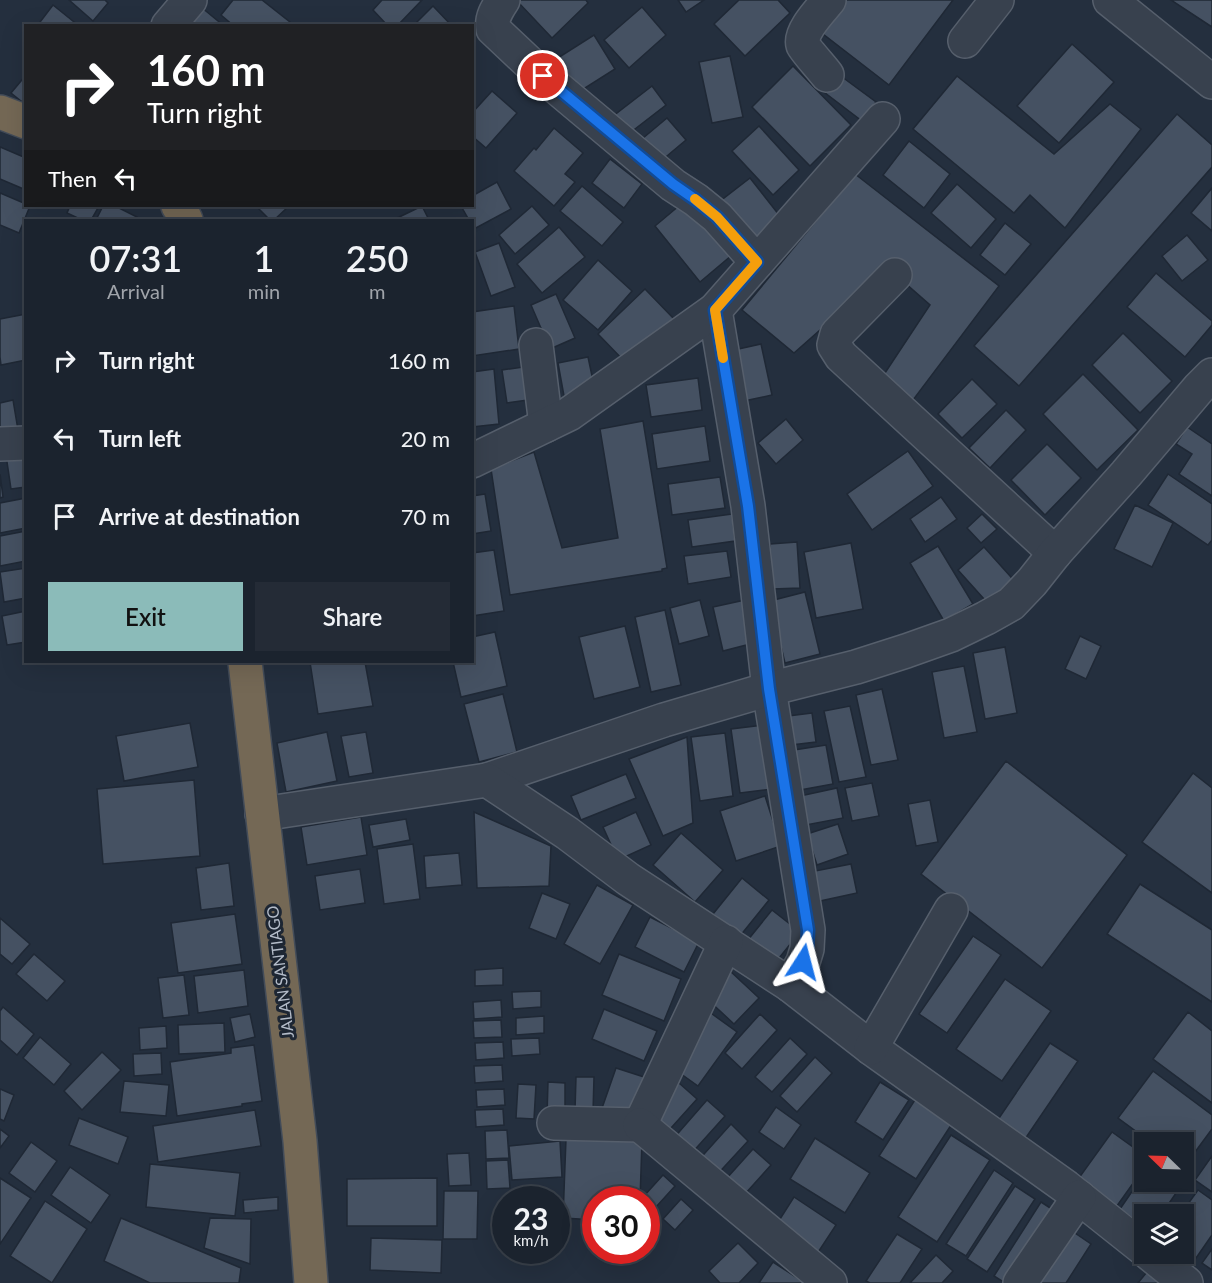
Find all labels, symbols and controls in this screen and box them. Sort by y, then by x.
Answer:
text: 160 m [147,45,265,95]
icon: right [48,48,126,126]
pin [517,50,568,101]
icon: arrive [526,59,559,92]
text: Turn right [147,96,262,129]
icon: left [109,162,142,195]
text: Then [48,165,97,192]
text: 07:31 [90,236,182,280]
text: 1 [254,236,274,280]
text: 250 [346,236,408,280]
text: Arrival [107,279,165,303]
text: min [248,279,280,303]
text: m [369,279,385,303]
icon: right [48,344,81,377]
text: Turn right [99,347,194,374]
text: 160 m [388,347,450,374]
icon: left [48,422,81,455]
text: Turn left [99,425,181,452]
text: 20 m [401,425,450,452]
icon: arrive [48,500,81,533]
text: Arrive at destination [99,503,300,530]
text: 70 m [401,503,450,530]
button: Exit [48,582,243,651]
button: Share [255,582,450,651]
street label: JALAN SANTIAGO [262,905,297,1039]
position arrow [771,930,835,994]
north arrow [1134,1132,1194,1192]
map controls [1134,1132,1194,1264]
speed limit sign: 30 [582,1186,660,1264]
text: 23 [514,1200,548,1236]
button: layers [1134,1204,1194,1264]
text: km/h [513,1231,549,1249]

